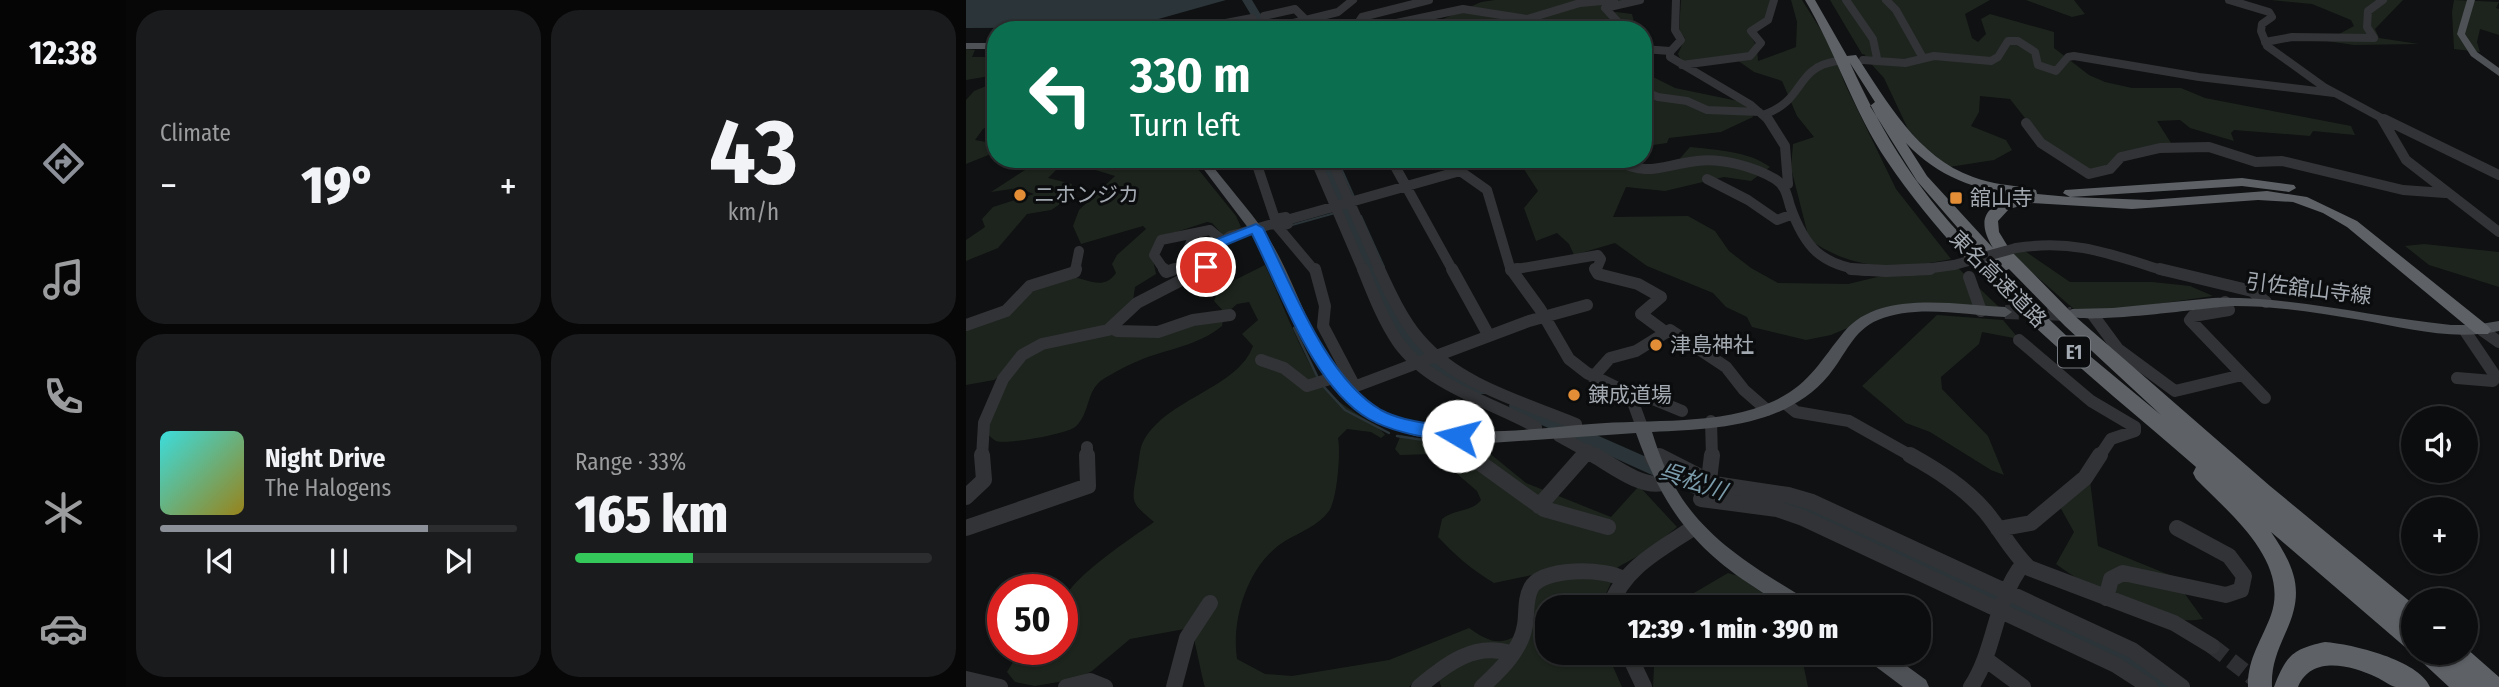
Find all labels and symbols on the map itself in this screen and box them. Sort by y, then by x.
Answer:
place label: ニホンジカ [1034,182,1139,208]
place label: 舘山寺 [1970,185,2033,211]
marker: ニホンジカ [1012,187,1028,203]
marker: 舘山寺 [1948,190,1964,206]
street label: 東名高速道路 [1944,225,2052,333]
pin [1176,237,1236,297]
street label: 引佐舘山寺線 [2245,268,2373,310]
place label: 津島神社 [1670,332,1754,358]
road number: E1 [2058,336,2090,368]
marker: 津島神社 [1648,337,1664,353]
place label: 錬成道場 [1588,382,1672,408]
marker: 錬成道場 [1566,387,1582,403]
position arrow [1421,399,1495,473]
water label: 呉松川 [1656,457,1733,506]
speed limit sign: 50 [987,574,1078,665]

